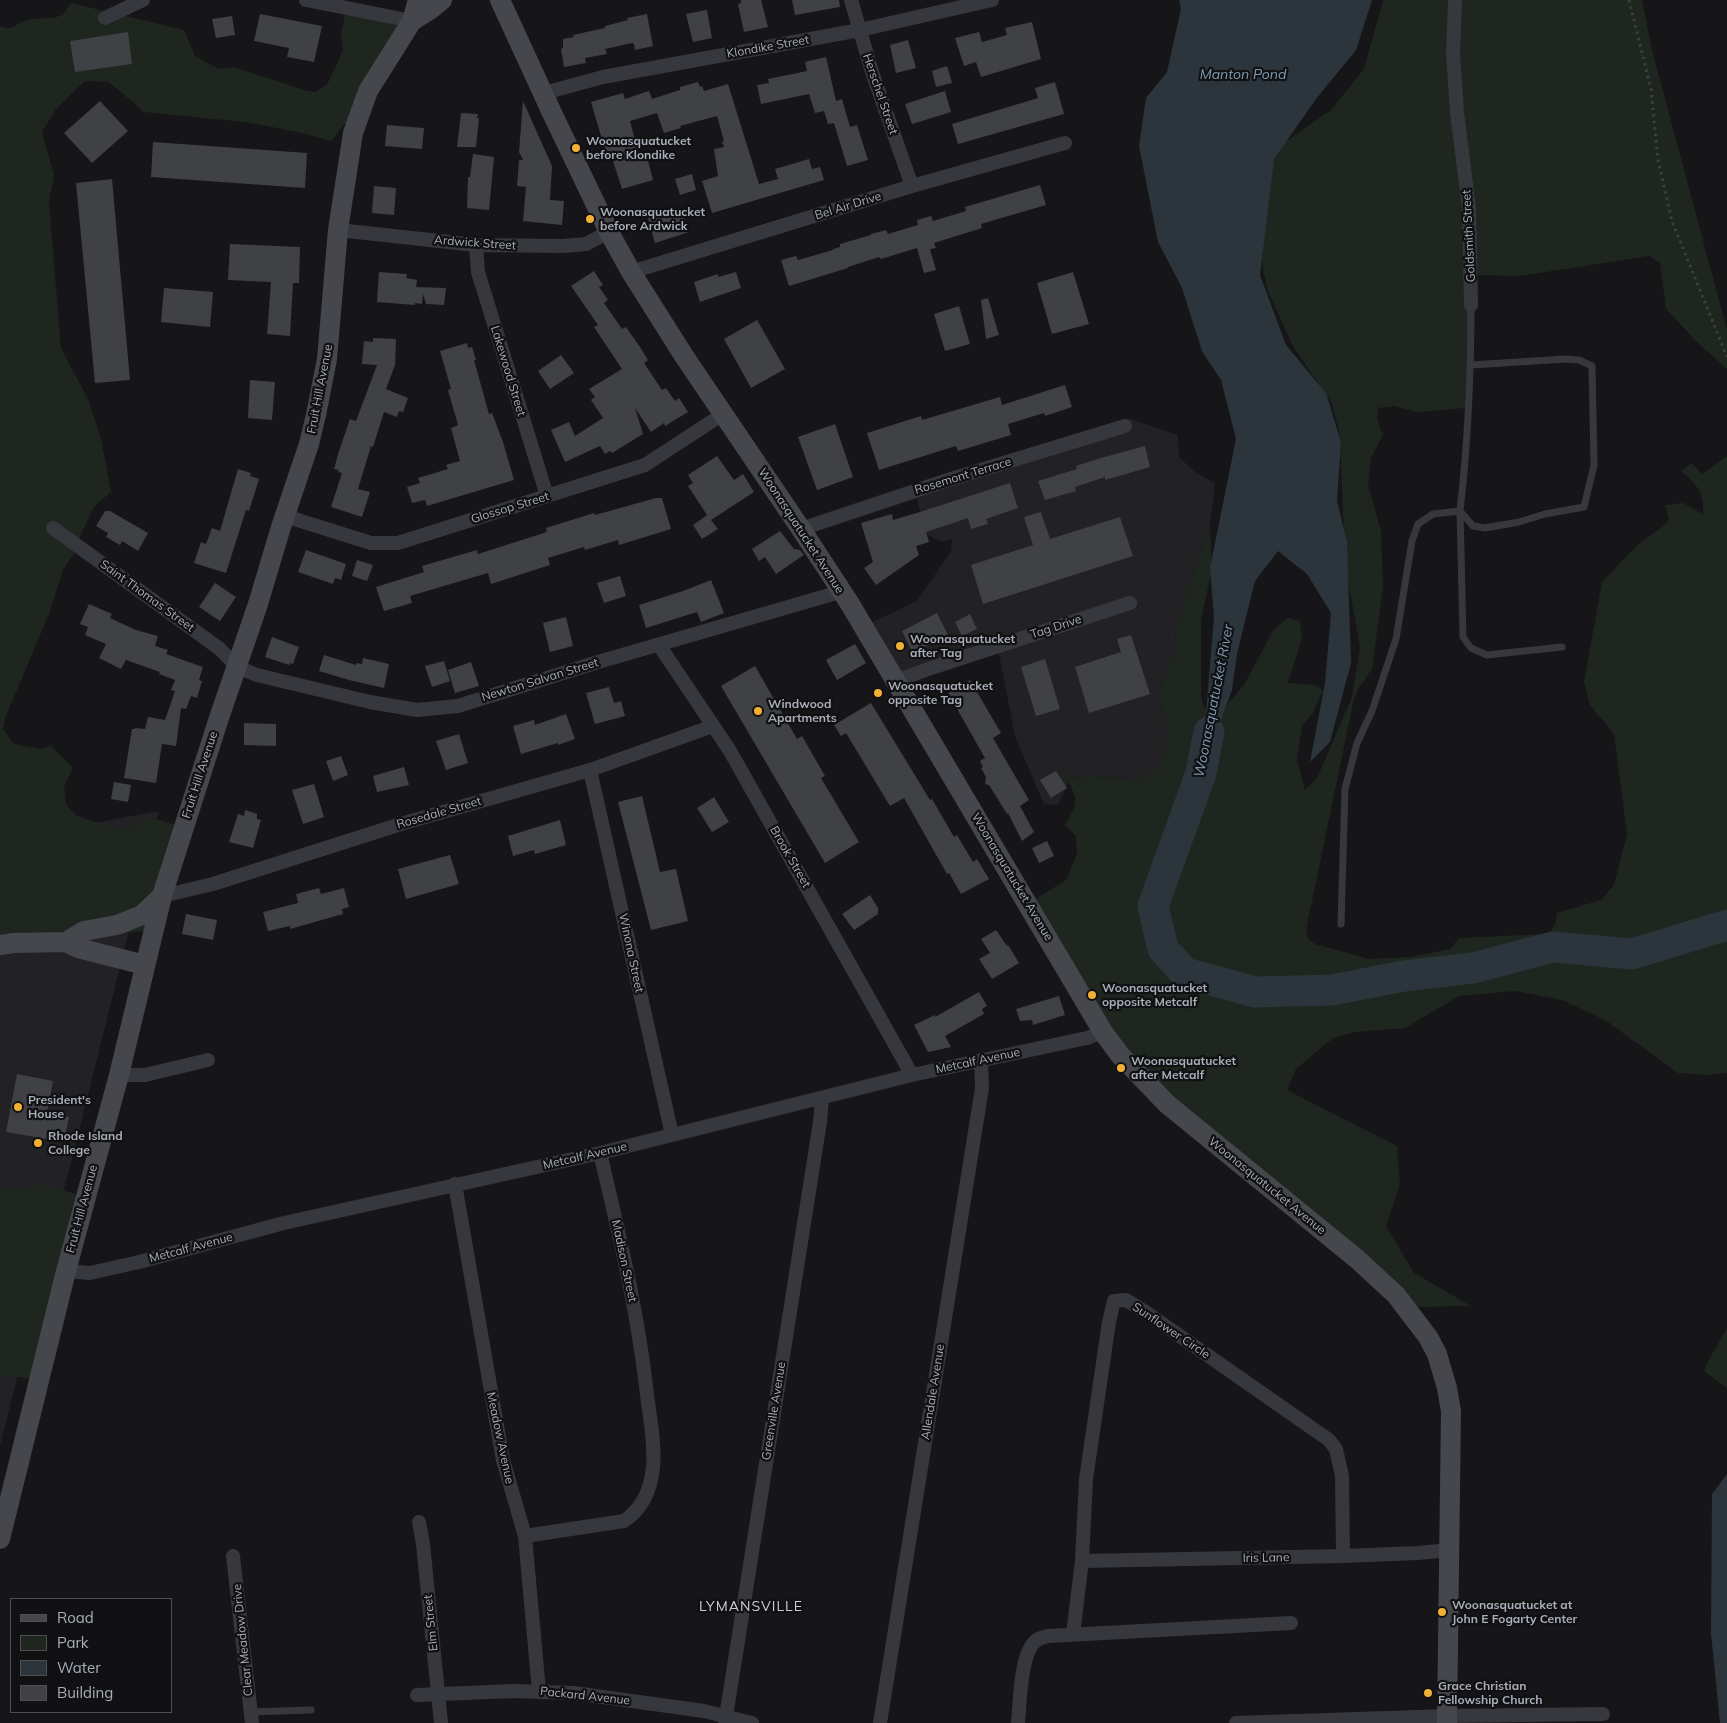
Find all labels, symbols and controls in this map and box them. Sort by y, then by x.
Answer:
street label: Klondike Street [726,33,810,61]
street label: Herschel Street [859,52,901,136]
water label: Manton Pond [1200,67,1286,83]
place label: Woonasquatucket before Klondike [586,134,691,162]
marker: Woonasquatucket before Klondike [570,142,582,154]
street label: Bel Air Drive [813,189,883,223]
street label: Goldsmith Street [1459,189,1479,283]
place label: Woonasquatucket before Ardwick [600,205,705,233]
marker: Woonasquatucket before Ardwick [584,213,596,225]
street label: Ardwick Street [434,233,516,253]
street label: Lakewood Street [487,324,529,418]
street label: Fruit Hill Avenue [304,343,336,435]
street label: Rosemont Terrace [913,454,1013,498]
street label: Woonasquatucket Avenue [755,466,847,596]
street label: Glossop Street [469,489,551,527]
street label: Saint Thomas Street [97,557,197,635]
street label: Tag Drive [1029,612,1083,642]
water label: Woonasquatucket River [1191,623,1237,779]
place label: Woonasquatucket after Tag [910,632,1015,660]
marker: Woonasquatucket after Tag [894,640,906,652]
street label: Newton Salvan Street [480,655,600,705]
place label: Woonasquatucket opposite Tag [888,679,993,707]
marker: Woonasquatucket opposite Tag [872,687,884,699]
place label: Windwood Apartments [768,697,837,725]
marker: Windwood Apartments [752,705,764,717]
street label: Fruit Hill Avenue [179,730,221,820]
street label: Rosedale Street [395,794,483,832]
street label: Woonasquatucket Avenue [968,810,1056,944]
street label: Brook Street [767,824,813,890]
street label: Winona Street [616,912,646,994]
place label: Woonasquatucket opposite Metcalf [1102,981,1207,1009]
marker: Woonasquatucket opposite Metcalf [1086,989,1098,1001]
street label: Metcalf Avenue [934,1045,1022,1077]
place label: Woonasquatucket after Metcalf [1131,1054,1236,1082]
marker: Woonasquatucket after Metcalf [1115,1062,1127,1074]
place label: President's House [28,1093,91,1121]
marker: President's House [12,1101,24,1113]
place label: Rhode Island College [48,1129,123,1157]
street label: Woonasquatucket Avenue [1206,1134,1328,1238]
marker: Rhode Island College [32,1137,44,1149]
street label: Metcalf Avenue [542,1139,628,1173]
street label: Fruit Hill Avenue [63,1163,101,1255]
street label: Madison Street [608,1219,640,1303]
street label: Metcalf Avenue [148,1230,234,1266]
street label: Sunflower Circle [1130,1300,1212,1362]
street label: Allendale Avenue [918,1343,948,1441]
street label: Greenville Avenue [759,1361,789,1461]
street label: Meadow Avenue [483,1391,517,1485]
street label: Iris Lane [1243,1550,1289,1566]
street label: Clear Meadow Drive [230,1583,256,1697]
street label: Elm Street [421,1594,441,1652]
legend [10,1598,172,1713]
place label: Woonasquatucket at John E Fogarty Center [1452,1598,1577,1626]
district label: LYMANSVILLE [698,1599,804,1615]
marker: Woonasquatucket at John E Fogarty Center [1436,1606,1448,1618]
text: Road [57,1608,94,1627]
text: Park [57,1633,89,1652]
text: Water [57,1658,101,1677]
place label: Grace Christian Fellowship Church [1438,1679,1543,1707]
text: Building [57,1683,113,1702]
street label: Packard Avenue [539,1684,631,1708]
marker: Grace Christian Fellowship Church [1422,1687,1434,1699]

